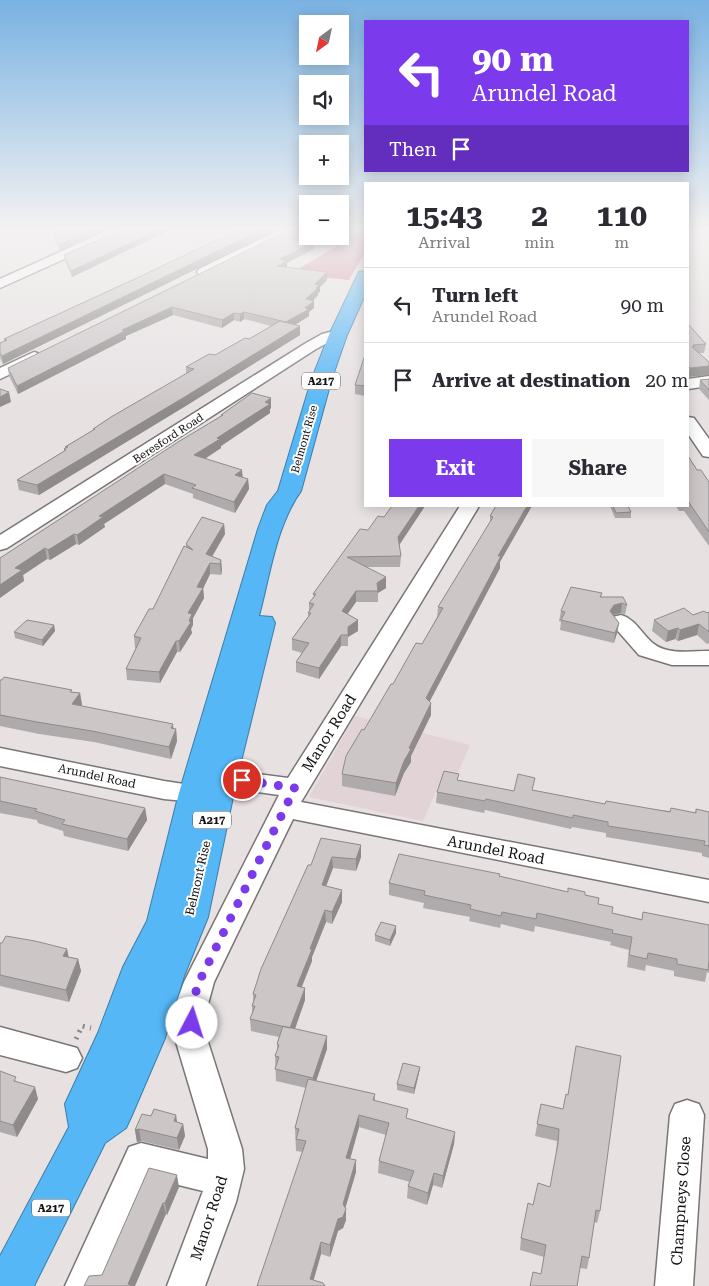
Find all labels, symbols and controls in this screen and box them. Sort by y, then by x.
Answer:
north arrow [299,15,349,65]
map controls [299,15,349,245]
text: 90 m [472,39,554,80]
icon: left [389,40,454,105]
button: sound [299,75,349,125]
text: Arundel Road [472,81,617,106]
button: + [299,135,349,185]
icon: arrive [447,135,475,163]
text: Then [389,138,437,161]
button: − [299,195,349,245]
text: 15:43 [406,198,483,233]
text: 2 [531,198,548,233]
text: 110 [597,198,647,233]
text: Arrival [418,233,470,252]
text: min [525,233,555,252]
text: m [614,233,629,252]
text: Turn left [432,284,518,307]
icon: left [389,291,417,319]
text: 90 m [621,294,664,317]
text: Arundel Road [432,307,537,326]
icon: arrive [389,366,417,394]
text: Arrive at destination [432,369,630,392]
text: 20 m [645,369,689,392]
road number: A217 [302,372,340,390]
street label: Belmont Rise [289,404,320,475]
street label: Beresford Road [131,411,206,466]
button: Exit [389,439,522,497]
button: Share [532,439,664,497]
street label: Manor Road [298,691,360,775]
pin [221,759,263,801]
street label: Arundel Road [57,761,137,791]
icon: arrive [228,766,256,794]
road number: A217 [193,812,231,828]
street label: Arundel Road [446,832,547,868]
street label: Belmont Rise [183,839,213,917]
position arrow [165,996,217,1048]
street label: Champneys Close [668,1136,694,1266]
street label: Manor Road [187,1173,231,1263]
road number: A217 [32,1200,70,1216]

